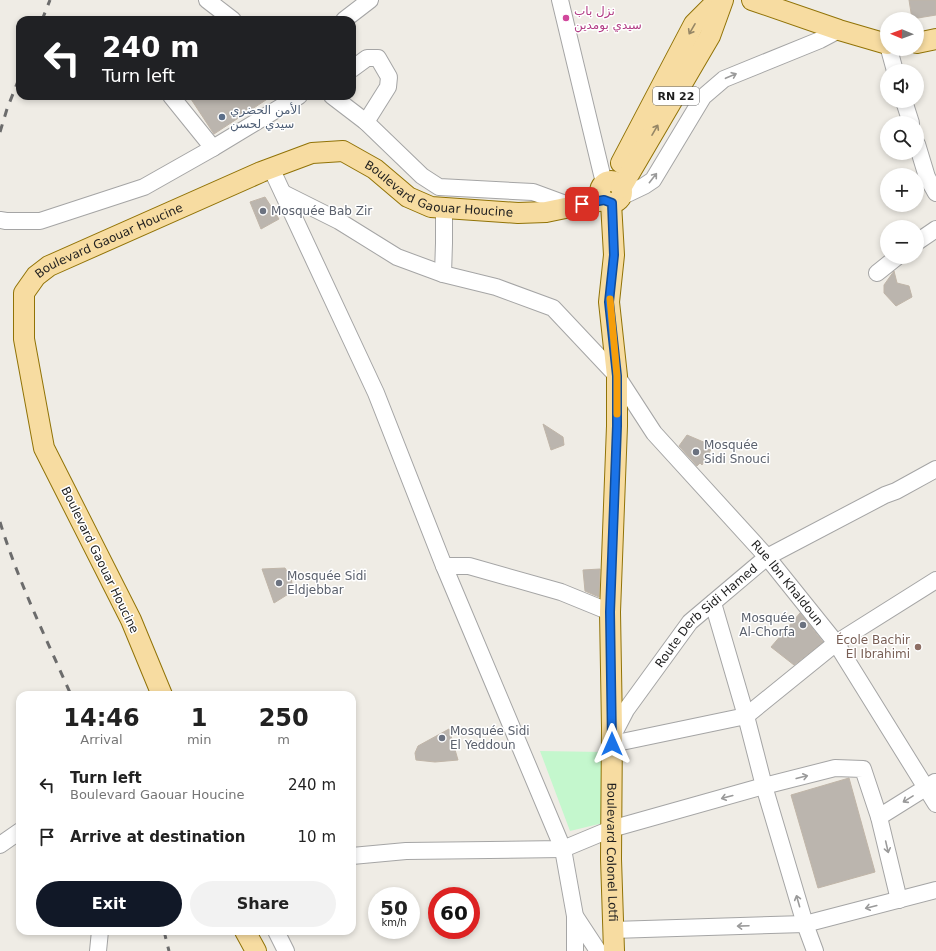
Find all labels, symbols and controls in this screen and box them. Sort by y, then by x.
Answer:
place label: نزل باب سيدي بومدين [574,4,642,33]
north arrow [880,12,924,56]
map controls [880,12,924,264]
marker: نزل باب سيدي بومدين [561,13,571,23]
one-way arrow [687,23,695,35]
text: 240 m [102,31,199,64]
icon: left [36,32,88,84]
button: sound [880,64,924,108]
text: Turn left [102,65,175,86]
one-way arrow [725,72,737,80]
road number: RN 22 [653,87,699,105]
place label: الأمن الحضري سيدي لحسن [230,102,301,132]
marker: الأمن الحضري سيدي لحسن [217,112,227,122]
button: search [880,116,924,160]
one-way arrow [652,124,660,136]
street label: Boulevard Gaouar Houcine [362,158,514,220]
button: + [880,168,924,212]
one-way arrow [649,172,658,183]
pin [565,187,599,221]
icon: arrive [571,193,593,215]
street label: Boulevard Gaouar Houcine [32,201,185,281]
place label: Mosquée Bab Zir [271,204,372,218]
marker: Mosquée Bab Zir [258,206,268,216]
button: − [880,220,924,264]
place label: Mosquée Sidi Snouci [704,438,770,466]
marker: Mosquée Sidi Snouci [691,447,701,457]
street label: Boulevard Gaouar Houcine [58,485,142,635]
street label: Rue Ibn Khaldoun [748,537,826,628]
street label: Route Derb Sidi Hamed [652,561,760,670]
place label: Mosquée Sidi Eldjebbar [287,569,367,597]
marker: Mosquée Sidi Eldjebbar [274,578,284,588]
place label: Mosquée Al-Chorfa [739,611,795,639]
marker: Mosquée Al-Chorfa [798,620,808,630]
place label: École Bachir El Ibrahimi [836,632,910,661]
marker: École Bachir El Ibrahimi [913,642,923,652]
text: 14:46 [63,704,140,732]
text: 1 [191,704,207,732]
text: 250 [259,704,309,732]
position arrow [591,723,633,765]
place label: Mosquée Sidi El Yeddoun [450,724,530,752]
text: Arrival [80,732,123,747]
text: min [187,732,211,747]
text: m [277,732,290,747]
marker: Mosquée Sidi El Yeddoun [437,733,447,743]
text: Turn left [70,769,142,787]
one-way arrow [795,773,808,780]
icon: left [36,774,58,796]
text: 240 m [288,776,336,794]
street label: Boulevard Colonel Lotfi [604,782,620,922]
text: Boulevard Gaouar Houcine [70,787,245,802]
one-way arrow [720,794,733,801]
one-way arrow [903,795,914,803]
icon: arrive [36,826,58,848]
text: Arrive at destination [70,828,245,846]
text: 10 m [298,828,336,846]
one-way arrow [883,840,891,853]
button: Exit [36,881,182,927]
button: Share [190,881,336,927]
speed limit sign: 60 [428,887,480,939]
one-way arrow [794,895,801,908]
text: 50 [380,896,408,920]
one-way arrow [865,904,878,911]
text: km/h [381,917,407,928]
one-way arrow [737,922,750,930]

